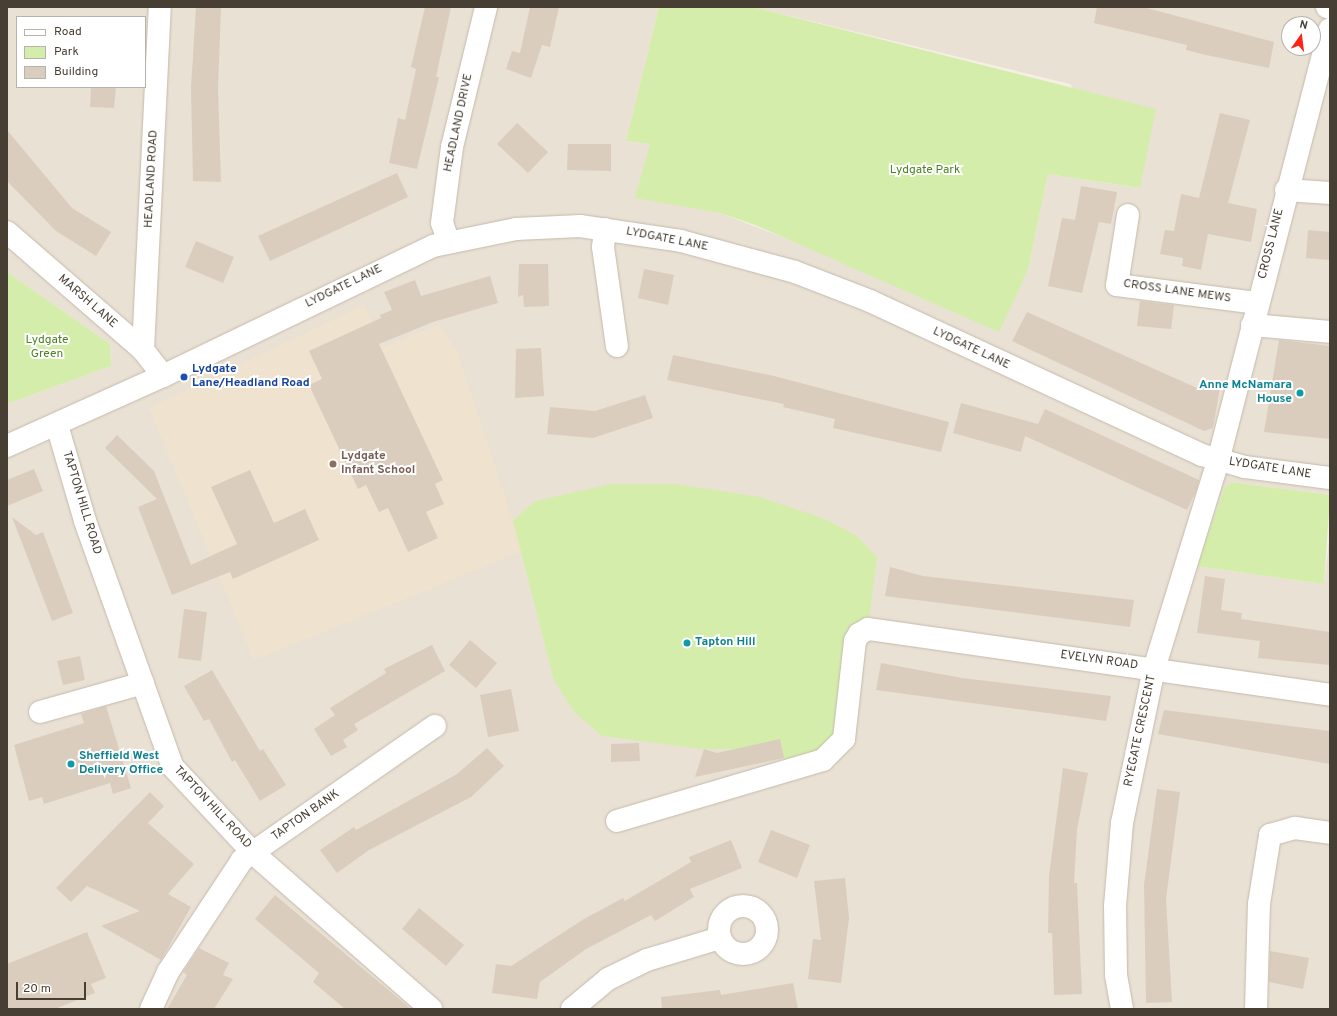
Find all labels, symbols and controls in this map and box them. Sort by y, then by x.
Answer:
legend [16,16,146,88]
north arrow [1281,16,1321,56]
text: N [1298,18,1309,33]
text: Road [54,24,82,40]
text: Park [54,44,79,60]
text: Building [54,64,98,80]
street label: HEADLAND DRIVE [442,73,476,173]
street label: HEADLAND ROAD [142,130,162,228]
park label: Lydgate Park [890,164,960,178]
street label: CROSS LANE [1256,207,1288,281]
street label: LYDGATE LANE [625,225,709,255]
street label: LYDGATE LANE [303,262,385,312]
street label: MARSH LANE [54,272,120,332]
street label: CROSS LANE MEWS [1122,277,1232,307]
street label: LYDGATE LANE [930,325,1012,373]
park label: Lydgate Green [25,334,69,362]
place label: Lydgate Lane/Headland Road [192,363,310,391]
marker: Lydgate Lane/Headland Road [179,372,189,382]
place label: Anne McNamara House [1199,379,1292,407]
marker: Anne McNamara House [1295,388,1305,398]
street label: TAPTON HILL ROAD [58,449,104,557]
place label: Lydgate Infant School [341,450,415,478]
street label: LYDGATE LANE [1228,455,1312,483]
marker: Lydgate Infant School [328,459,338,469]
place label: Tapton Hill [695,636,755,650]
marker: Tapton Hill [682,638,692,648]
street label: EVELYN ROAD [1059,648,1139,674]
street label: RYEGATE CRESCENT [1122,674,1160,788]
place label: Sheffield West Delivery Office [79,750,163,778]
marker: Sheffield West Delivery Office [66,759,76,769]
street label: TAPTON HILL ROAD [170,764,254,852]
street label: TAPTON BANK [269,787,343,845]
scale bar [18,974,88,1000]
text: 20 m [23,981,51,997]

